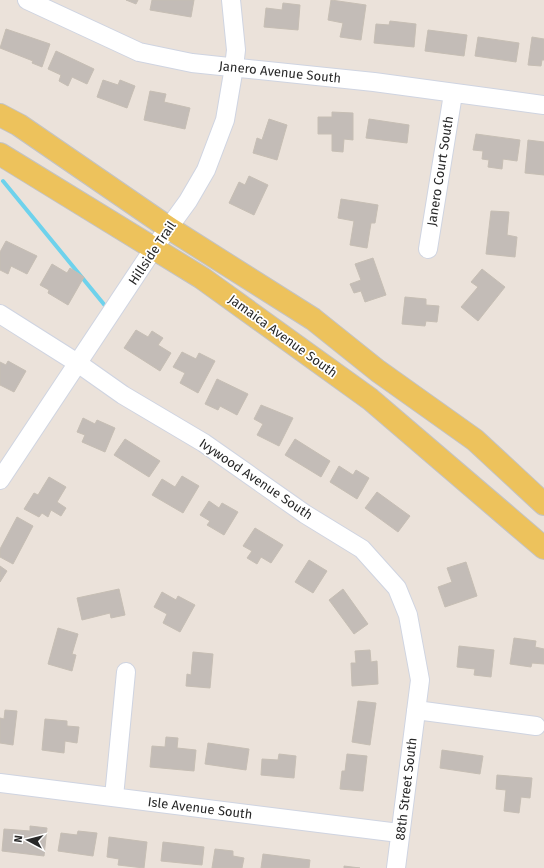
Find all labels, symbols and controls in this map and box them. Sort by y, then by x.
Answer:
street label: Janero Avenue South [218,58,342,86]
street label: Janero Court South [424,115,456,227]
street label: Hillside Trail [125,218,179,288]
street label: Jamaica Avenue South [226,292,340,380]
street label: Ivywood Avenue South [196,435,316,523]
street label: 88th Street South [392,737,420,841]
street label: Isle Avenue South [147,794,253,822]
north arrow [8,820,48,860]
text: N [12,834,25,843]

